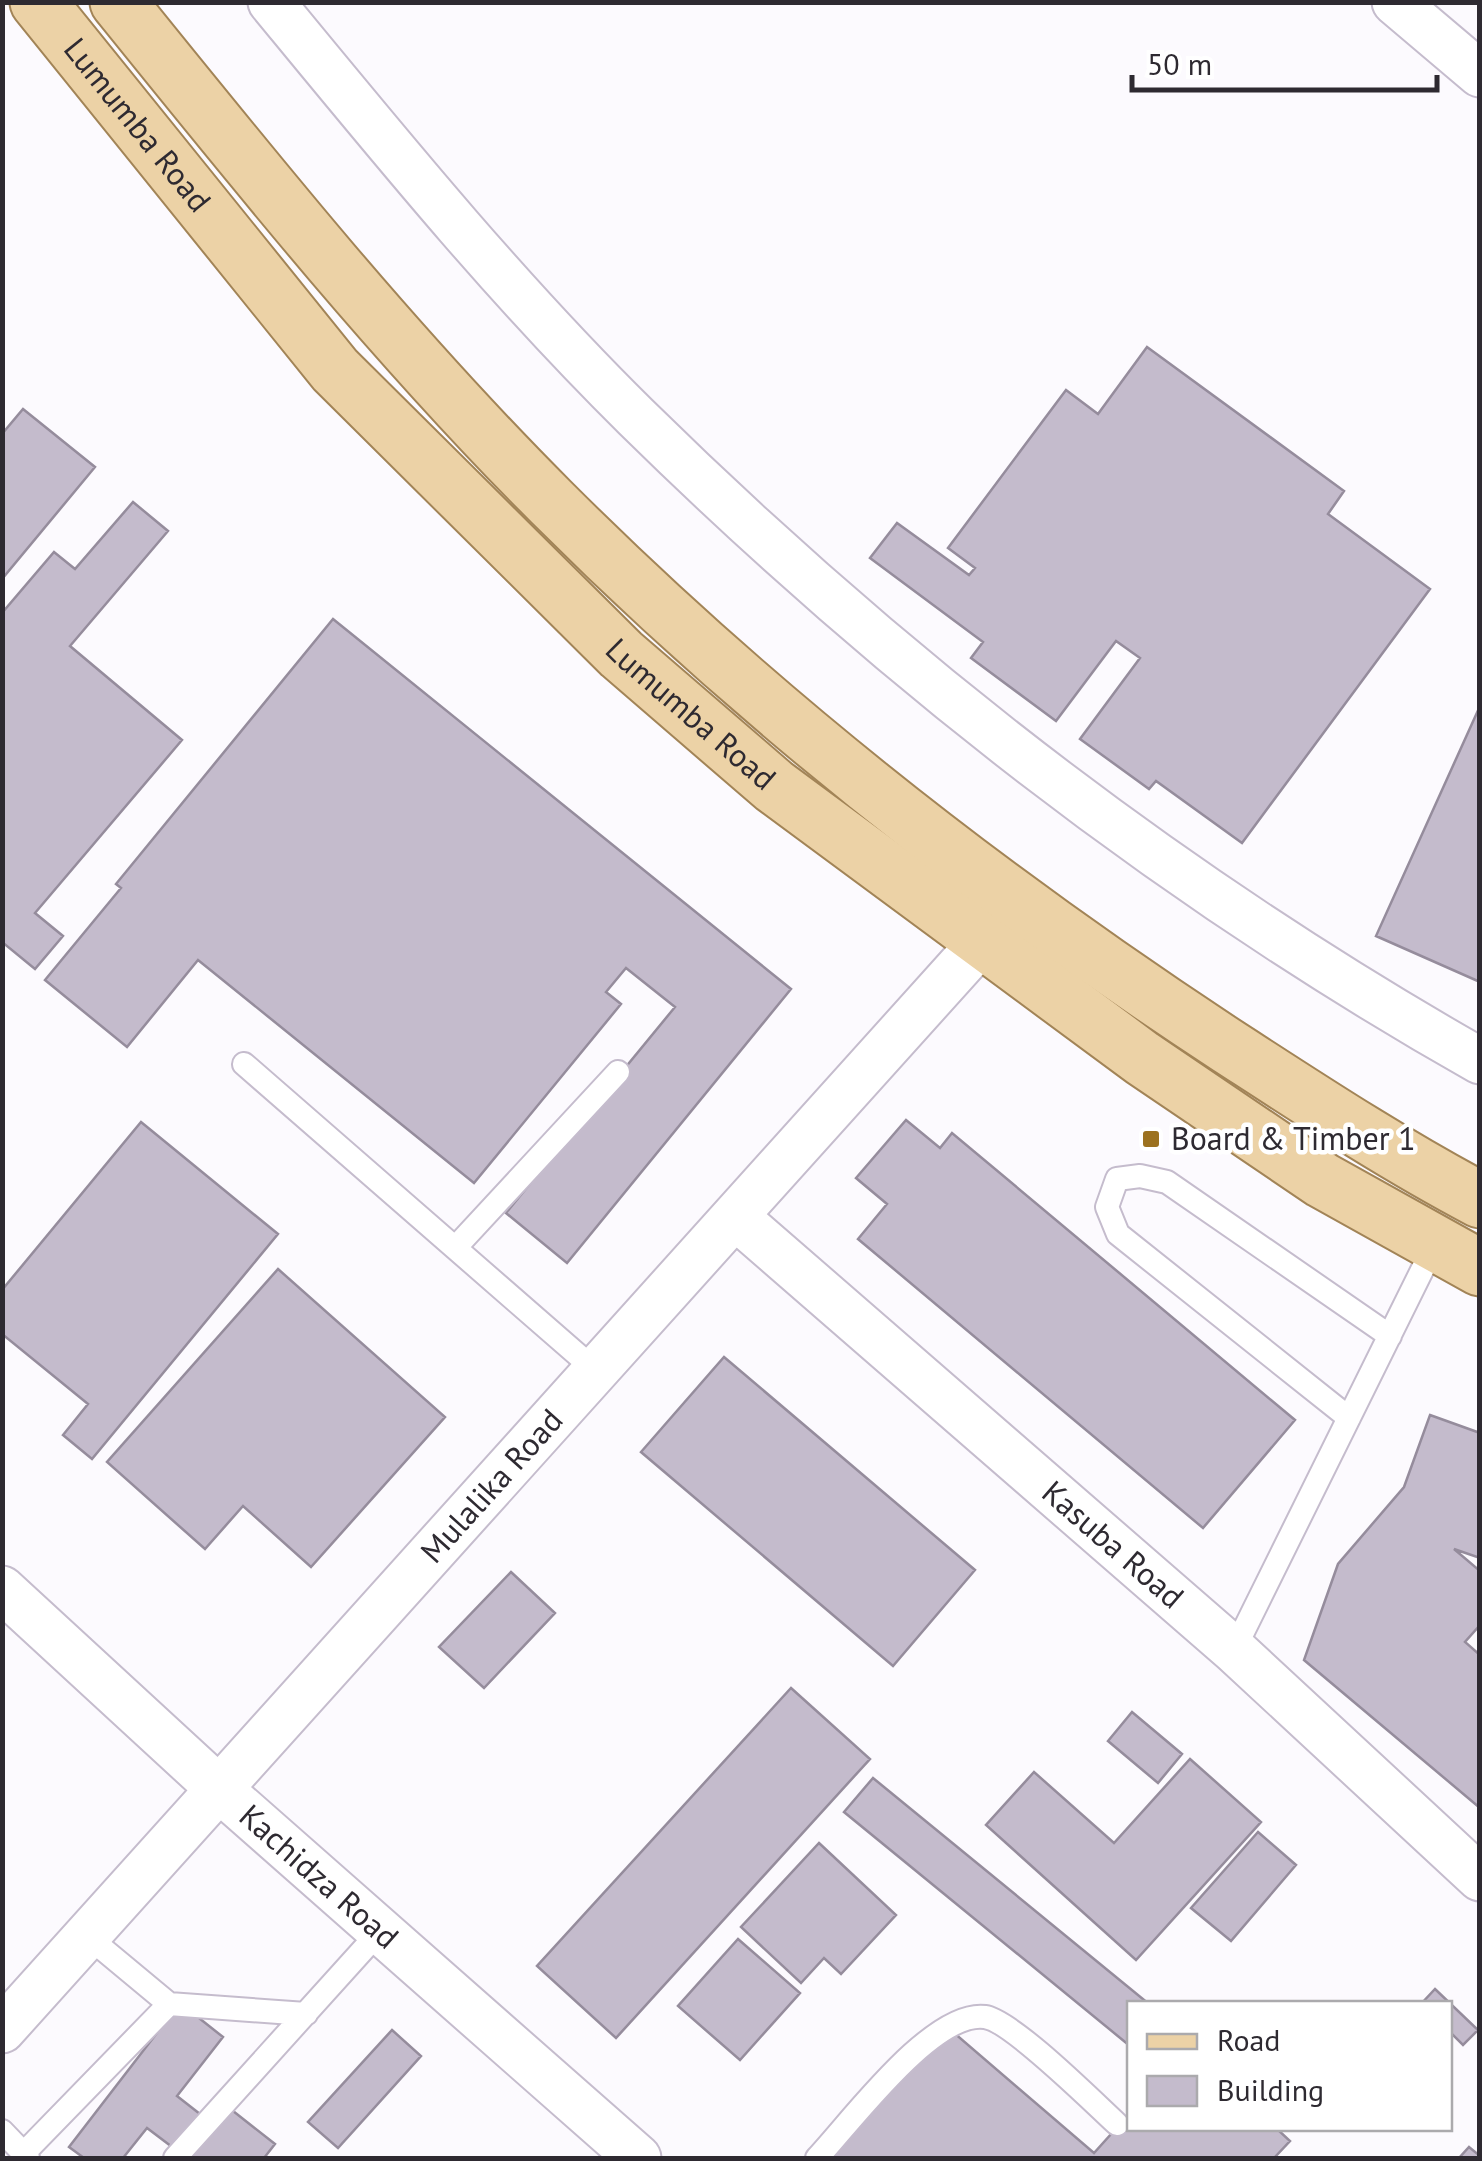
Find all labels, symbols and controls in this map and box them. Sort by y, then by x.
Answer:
street label: Lumumba Road [55,29,221,220]
scale bar [1132,30,1437,92]
text: 50 m [1147,44,1212,83]
street label: Lumumba Road [597,629,785,798]
place label: Board & Timber 1 [1171,1117,1416,1159]
marker: Board & Timber 1 [1140,1128,1162,1150]
street label: Mulalika Road [411,1399,571,1571]
street label: Kasuba Road [1034,1471,1193,1617]
street label: Kachidza Road [231,1795,408,1957]
legend [1127,2001,1452,2131]
text: Road [1217,2020,1281,2059]
text: Building [1217,2070,1324,2109]

